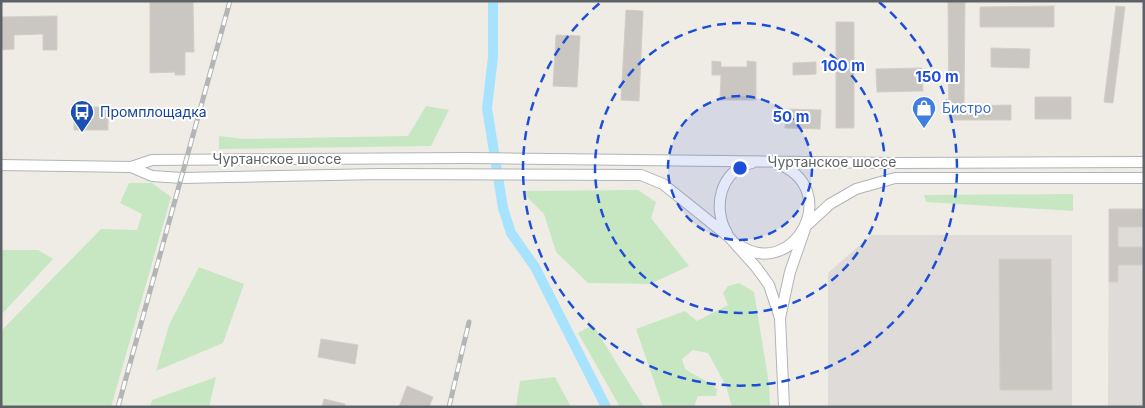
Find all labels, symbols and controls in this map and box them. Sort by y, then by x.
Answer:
text: 100 m [821,56,865,75]
text: 150 m [915,67,959,86]
shop icon: Бистро [911,95,937,129]
bus stop icon: Промплощадка [69,99,95,133]
place label: Бистро [942,99,991,116]
place label: Промплощадка [100,103,207,120]
text: 50 m [773,107,809,126]
street label: Чуртанское шоссе [213,150,341,167]
street label: Чуртанское шоссе [768,153,896,170]
centre of rings [731,159,749,177]

